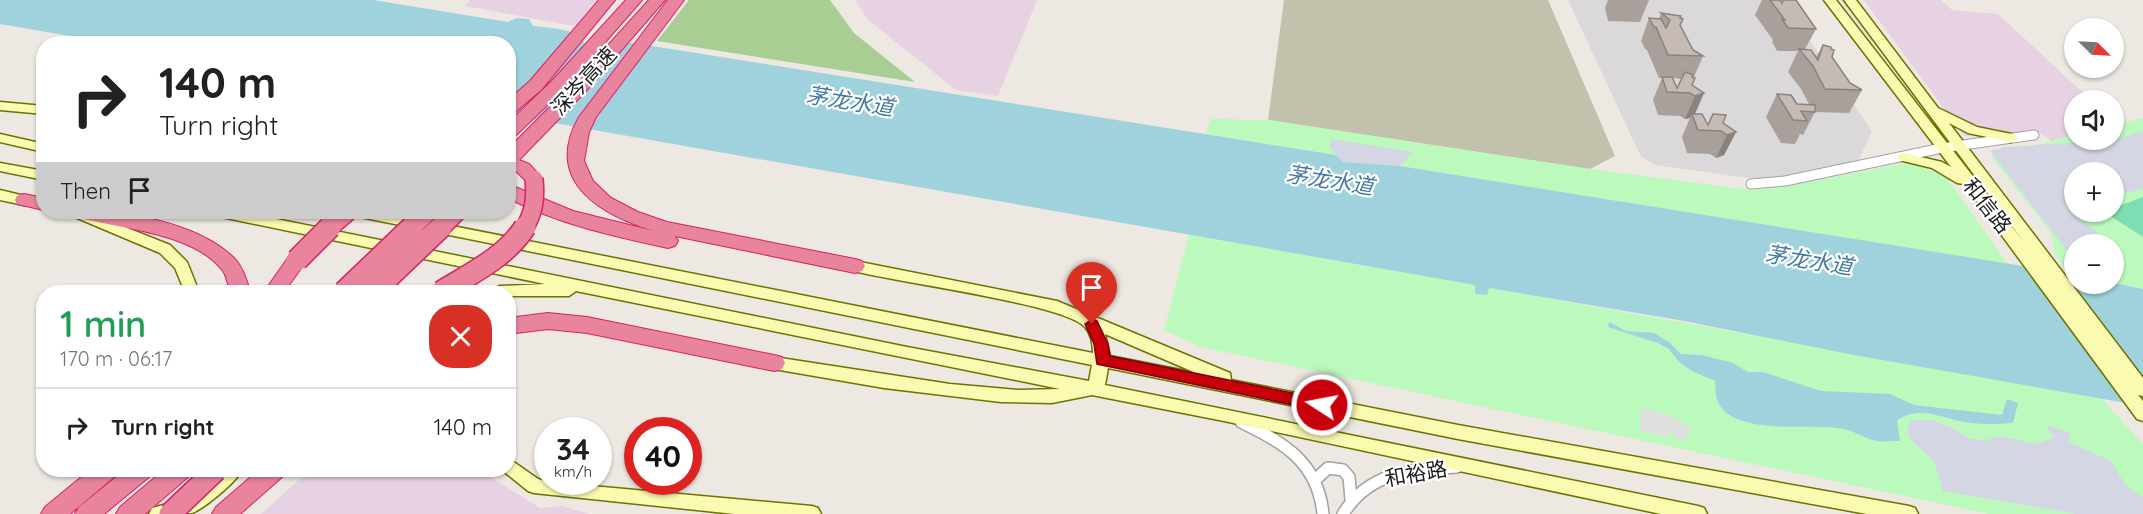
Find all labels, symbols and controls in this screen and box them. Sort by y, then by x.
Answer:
north arrow [2064,18,2124,78]
map controls [2064,18,2124,294]
street label: 深岑高速 [545,41,621,120]
text: 140 m [159,56,276,109]
icon: right [60,60,138,138]
water label: 茅龙水道 [804,80,899,122]
button: sound [2064,90,2124,150]
text: Turn right [159,108,278,142]
water label: 茅龙水道 [1284,159,1379,201]
button: + [2064,162,2124,222]
street label: 和信路 [1958,173,2017,238]
icon: arrive [123,174,156,207]
text: Then [60,177,111,205]
button: − [2064,234,2124,294]
water label: 茅龙水道 [1763,239,1858,281]
pin [1066,262,1117,324]
icon: arrive [1075,271,1108,304]
text: 1 min [60,301,146,346]
button: close [429,305,492,368]
text: 170 m · 06:17 [60,346,172,371]
position arrow [1290,373,1354,437]
icon: right [60,411,93,444]
text: Turn right [111,413,215,441]
text: 140 m [433,413,492,441]
speed limit sign: 40 [624,417,702,495]
text: 34 [556,430,590,468]
street label: 和裕路 [1383,455,1449,491]
text: km/h [554,462,592,481]

